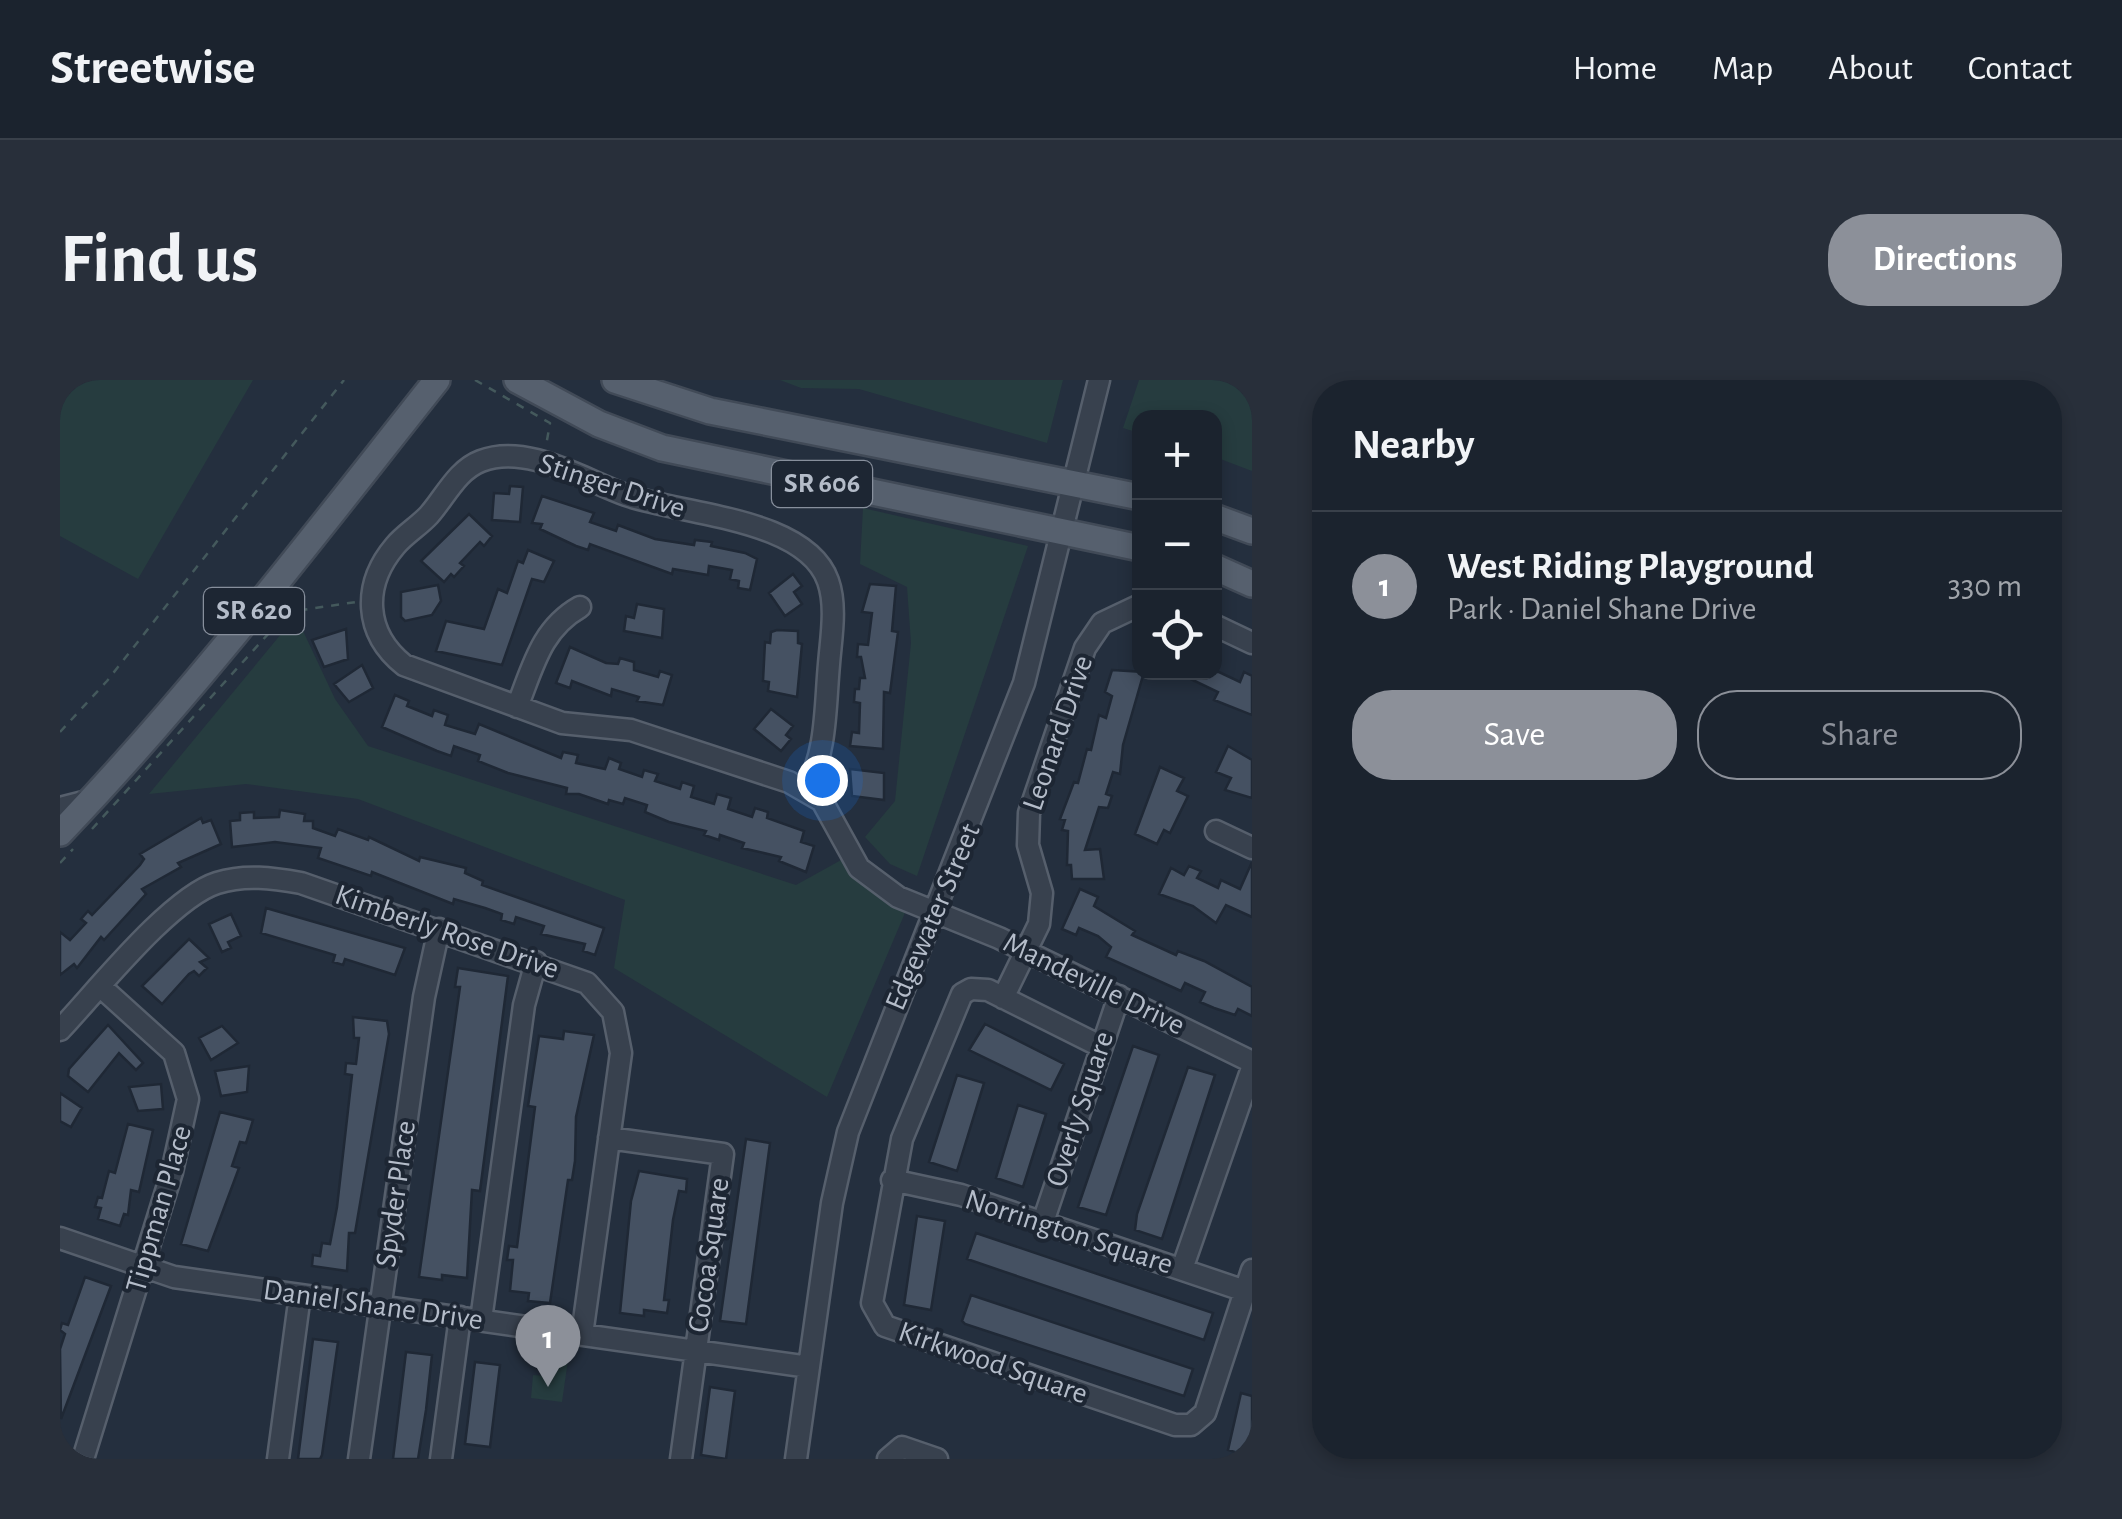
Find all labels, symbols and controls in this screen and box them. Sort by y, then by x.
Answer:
text: Streetwise [50,45,256,93]
text: Home [1573,51,1657,86]
text: Map [1712,51,1773,86]
text: About [1828,51,1913,86]
text: Contact [1968,51,2072,86]
button: Directions [1828,214,2062,306]
text: Find us [60,225,258,295]
map controls [1132,410,1222,680]
button: + [1132,410,1222,500]
text: Nearby [1352,424,1475,466]
street label: Stinger Drive [535,448,689,524]
road number: SR 606 [772,461,872,507]
button: − [1132,500,1222,590]
text: West Riding Playground [1447,548,1814,586]
text: 1 [1379,570,1390,602]
text: 330 m [1948,570,2022,602]
road number: SR 620 [204,588,304,634]
button: locate [1132,590,1222,680]
text: Park · Daniel Shane Drive [1447,593,1756,625]
street label: Leonard Drive [1017,652,1099,814]
button: Save [1352,690,1677,780]
button: Share [1697,690,2022,780]
your location [797,755,848,806]
street label: Edgewater Street [880,819,986,1015]
street label: Kimberly Rose Drive [331,880,563,984]
street label: Mandeville Drive [999,927,1189,1041]
street label: Overly Square [1041,1028,1119,1190]
street label: Spyder Place [371,1119,421,1269]
street label: Tippman Place [121,1122,197,1296]
street label: Cocoa Square [683,1176,735,1334]
street label: Norrington Square [962,1184,1176,1280]
street label: Daniel Shane Drive [261,1275,485,1335]
pin: 1 [516,1304,580,1387]
street label: Kirkwood Square [894,1317,1092,1409]

